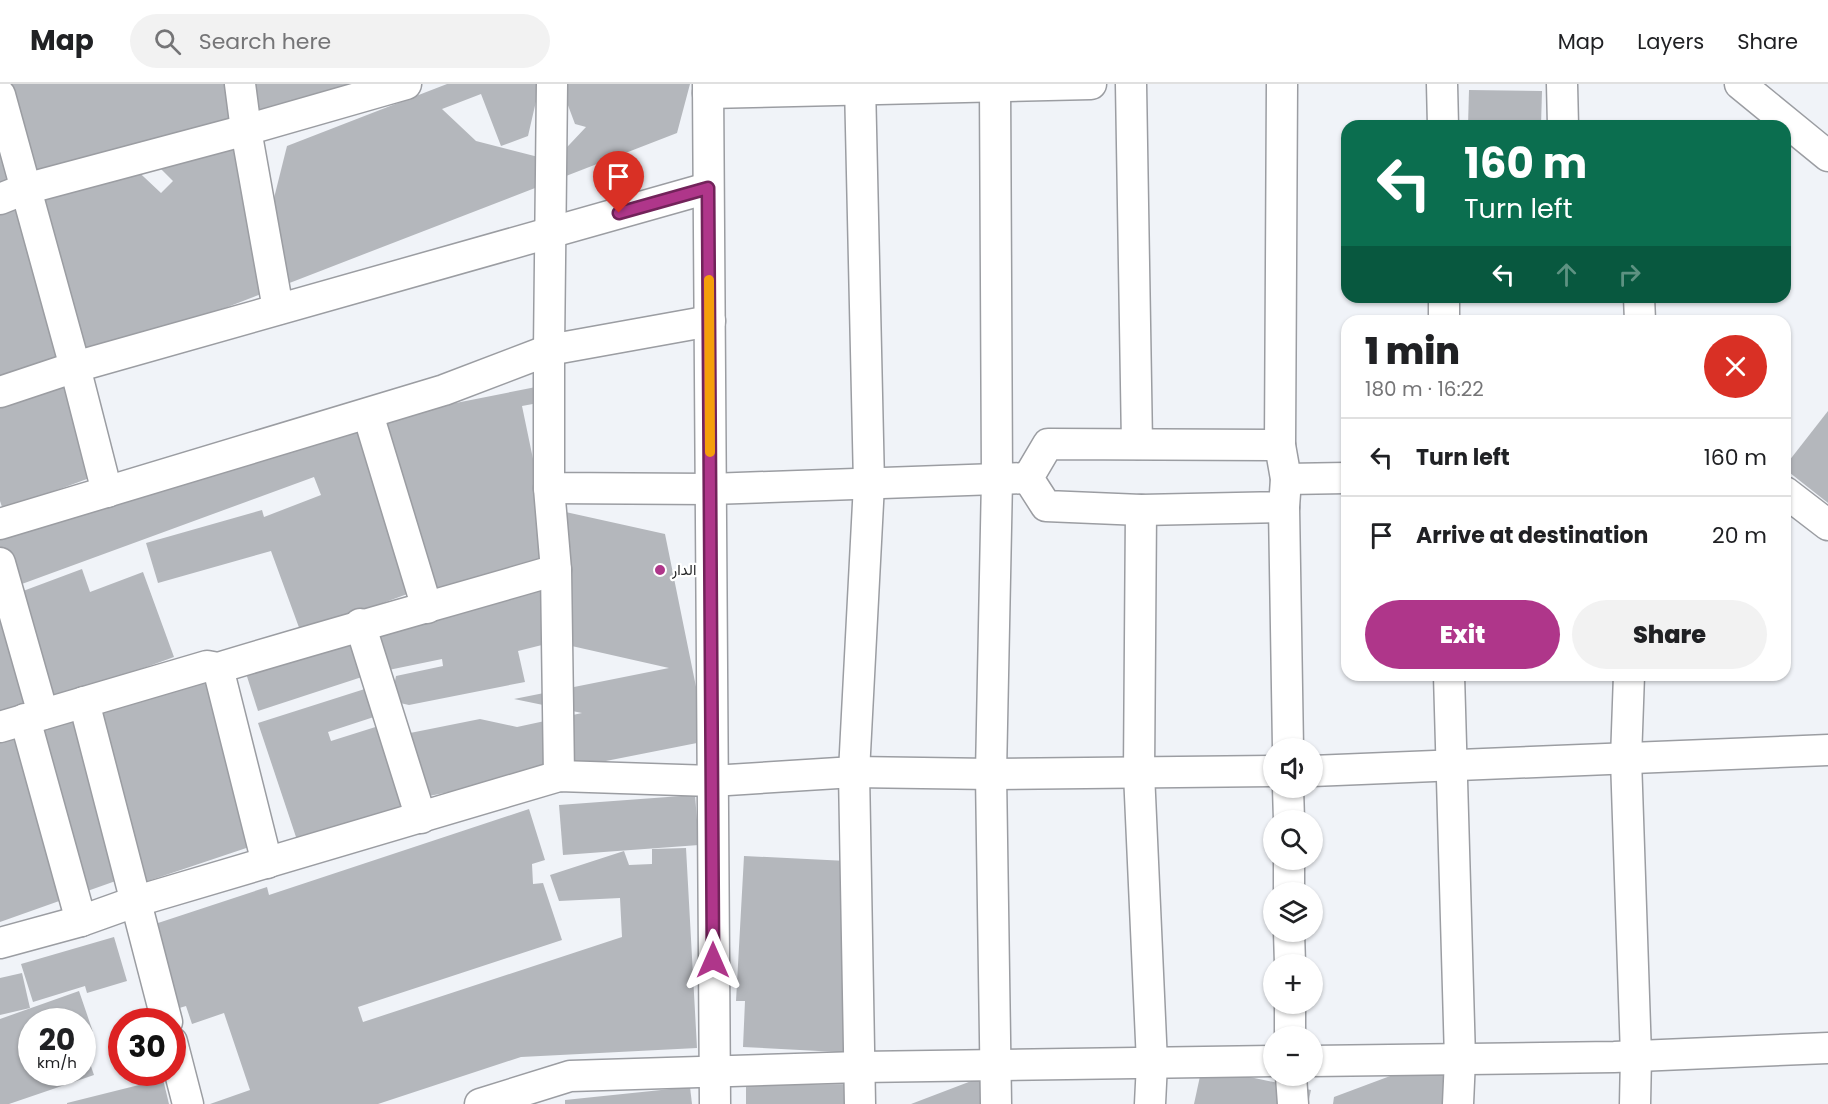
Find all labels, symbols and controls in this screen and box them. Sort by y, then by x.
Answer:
search box [130,14,550,68]
text: Map [30,21,94,60]
icon: search [151,25,184,58]
text: Search here [199,26,331,57]
text: Map [1558,27,1604,56]
text: Layers [1637,27,1704,56]
text: Share [1737,27,1798,56]
text: 160 m [1464,134,1587,193]
icon: left [1365,144,1443,222]
pin [593,151,644,213]
icon: arrive [602,160,635,193]
text: Turn left [1464,190,1573,227]
icon: left [1487,258,1520,291]
icon: ahead [1550,258,1583,291]
icon: right [1613,258,1646,291]
text: 1 min [1365,326,1460,377]
button: close [1704,335,1767,398]
text: 180 m · 16:22 [1365,375,1484,403]
icon: left [1365,441,1398,474]
text: Turn left [1416,442,1510,473]
text: 160 m [1704,442,1767,473]
icon: arrive [1365,519,1398,552]
text: Arrive at destination [1416,520,1648,551]
text: 20 m [1712,520,1767,551]
place label: الدار [671,559,696,580]
marker: الدار [653,563,667,577]
button: Exit [1365,600,1560,669]
button: Share [1572,600,1767,669]
map controls [1263,738,1323,1086]
button: sound [1263,738,1323,798]
button: search [1263,810,1323,870]
button: layers [1263,882,1323,942]
position arrow [681,928,745,992]
button: + [1263,954,1323,1014]
speed limit sign: 30 [108,1008,186,1086]
text: 20 [39,1018,75,1061]
button: − [1263,1026,1323,1086]
text: km/h [37,1052,77,1073]

